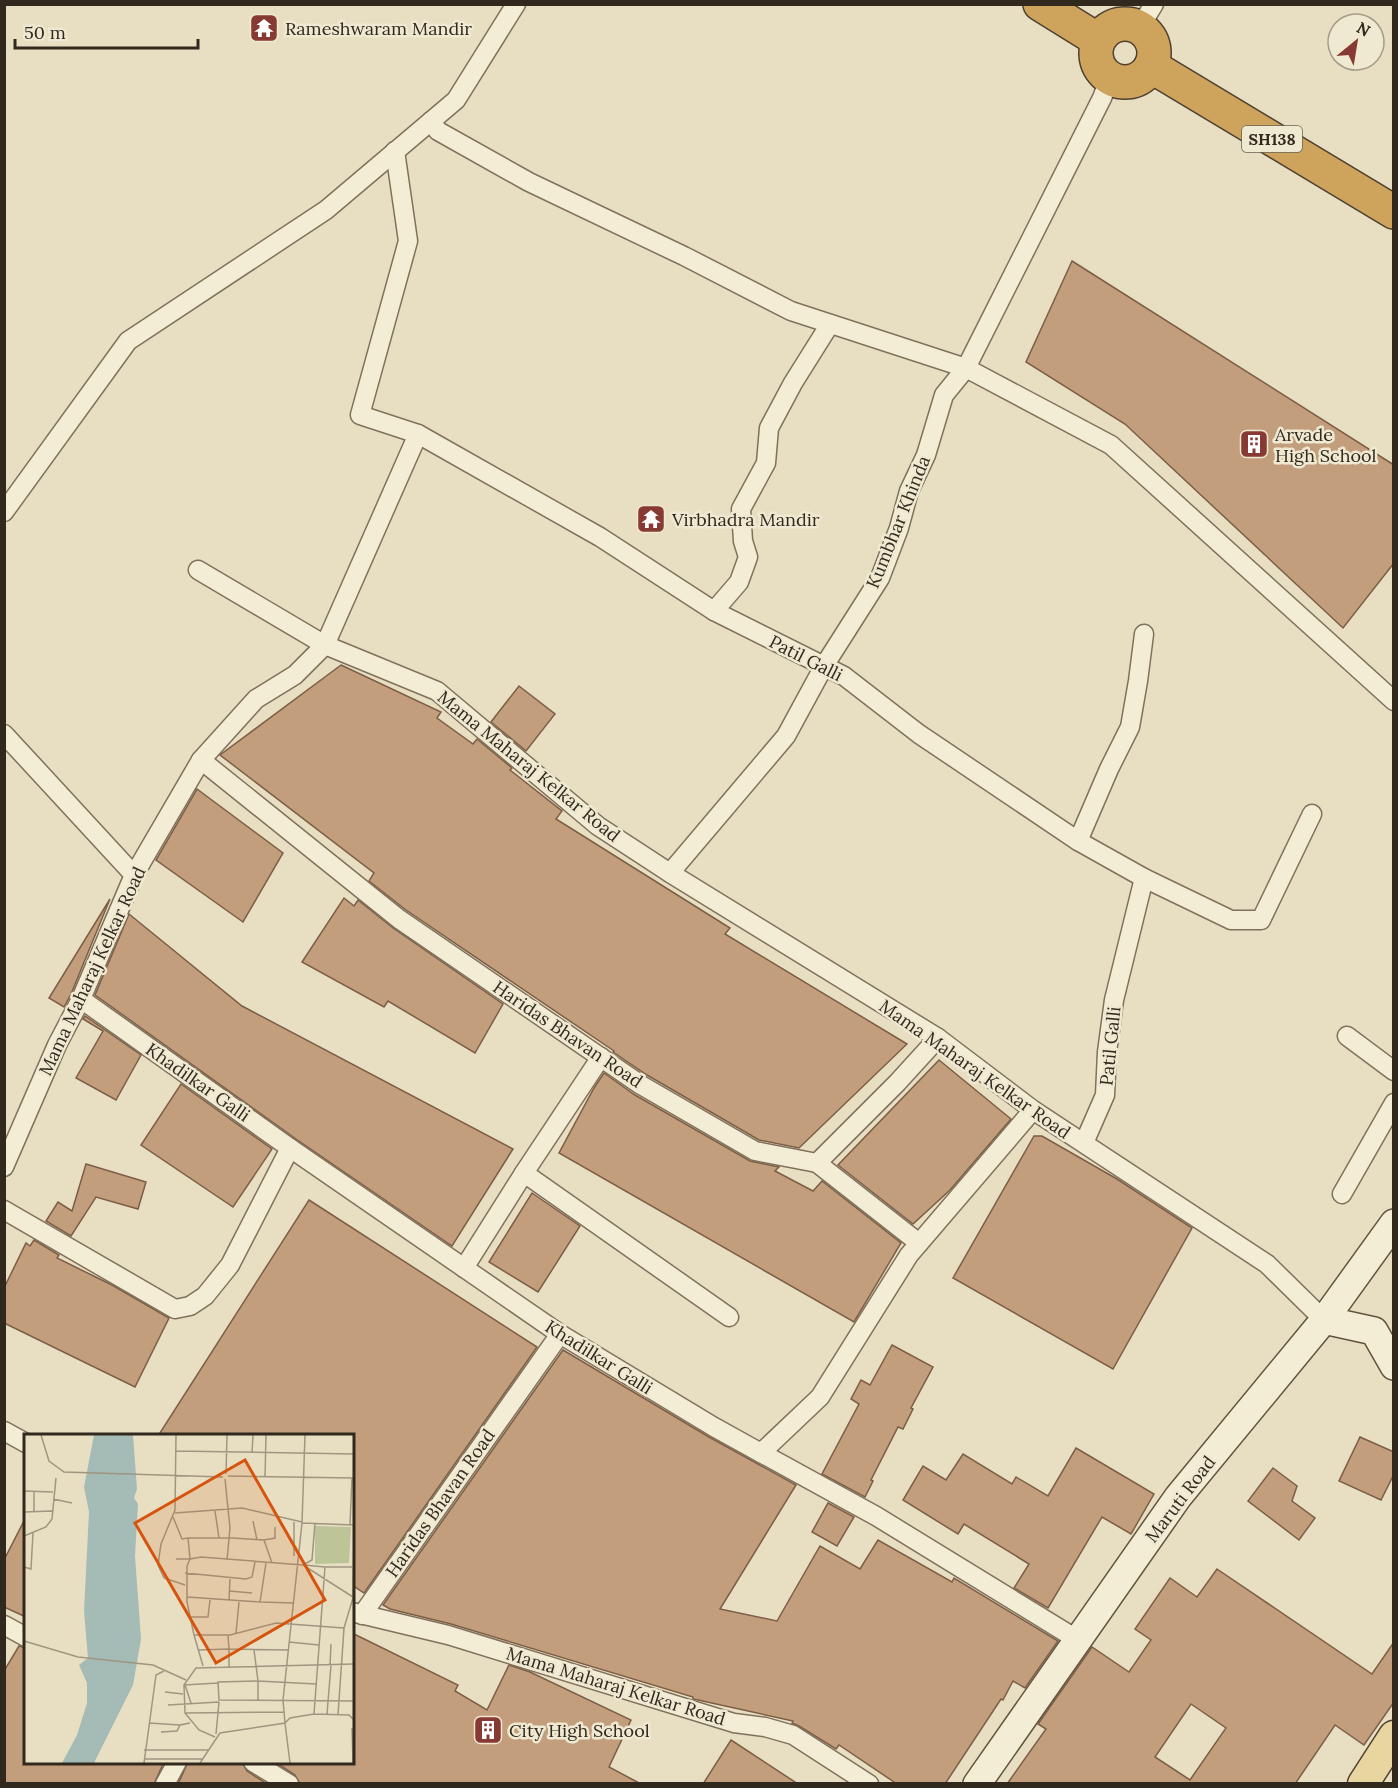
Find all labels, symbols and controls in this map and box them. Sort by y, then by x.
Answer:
scale bar [15,12,198,50]
temple icon: Rameshwaram Mandir [248,12,280,44]
north arrow [1326,12,1386,72]
place label: Rameshwaram Mandir [285,17,472,40]
text: N [1353,17,1374,41]
text: 50 m [24,21,66,44]
road number: SH138 [1242,126,1302,152]
place label: Arvade High School [1274,423,1376,467]
building icon: Arvade High School [1238,428,1270,460]
street label: Kumbhar Khinda [861,452,935,592]
temple icon: Virbhadra Mandir [635,503,667,535]
place label: Virbhadra Mandir [671,508,820,531]
street label: Patil Galli [765,630,847,686]
street label: Mama Maharaj Kelkar Road [433,685,625,847]
street label: Mama Maharaj Kelkar Road [33,863,151,1079]
street label: Haridas Bhavan Road [489,975,647,1093]
street label: Mama Maharaj Kelkar Road [875,994,1075,1144]
street label: Patil Galli [1094,1005,1126,1087]
street label: Khadilkar Galli [141,1037,255,1127]
street label: Khadilkar Galli [541,1315,657,1399]
street label: Haridas Bhavan Road [380,1424,500,1582]
inset map [24,1434,354,1764]
street label: Maruti Road [1140,1451,1220,1547]
street label: Mama Maharaj Kelkar Road [504,1642,729,1730]
building icon: City High School [472,1714,504,1746]
place label: City High School [509,1719,650,1742]

